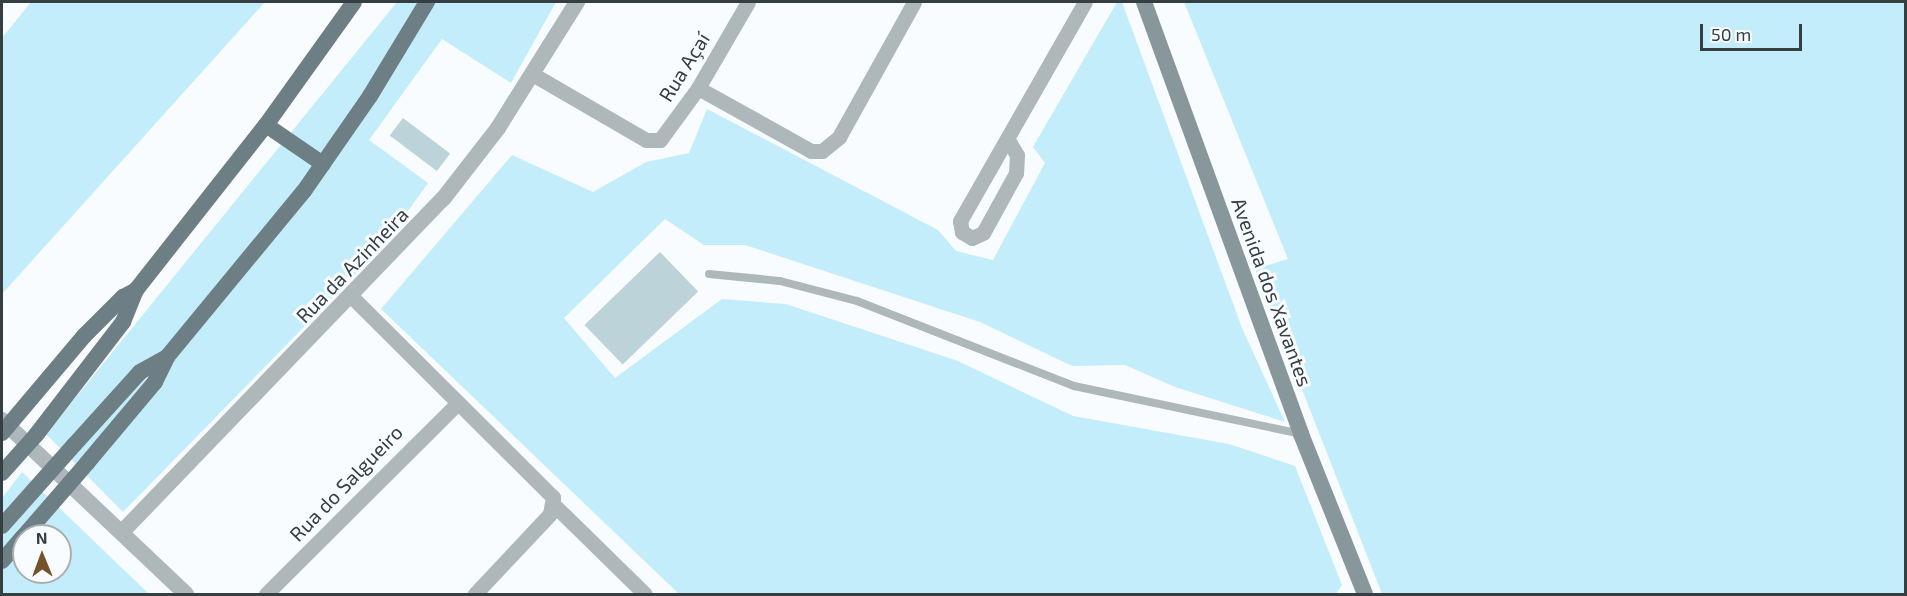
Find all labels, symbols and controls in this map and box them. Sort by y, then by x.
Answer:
scale bar [1703,12,1805,50]
text: 50 m [1711,23,1751,45]
street label: Rua Açaí [653,28,715,106]
street label: Avenida dos Xavantes [1227,194,1317,390]
street label: Rua da Azinheira [291,202,413,328]
street label: Rua do Salgueiro [285,420,407,546]
north arrow [12,524,72,584]
text: N [36,528,48,547]

